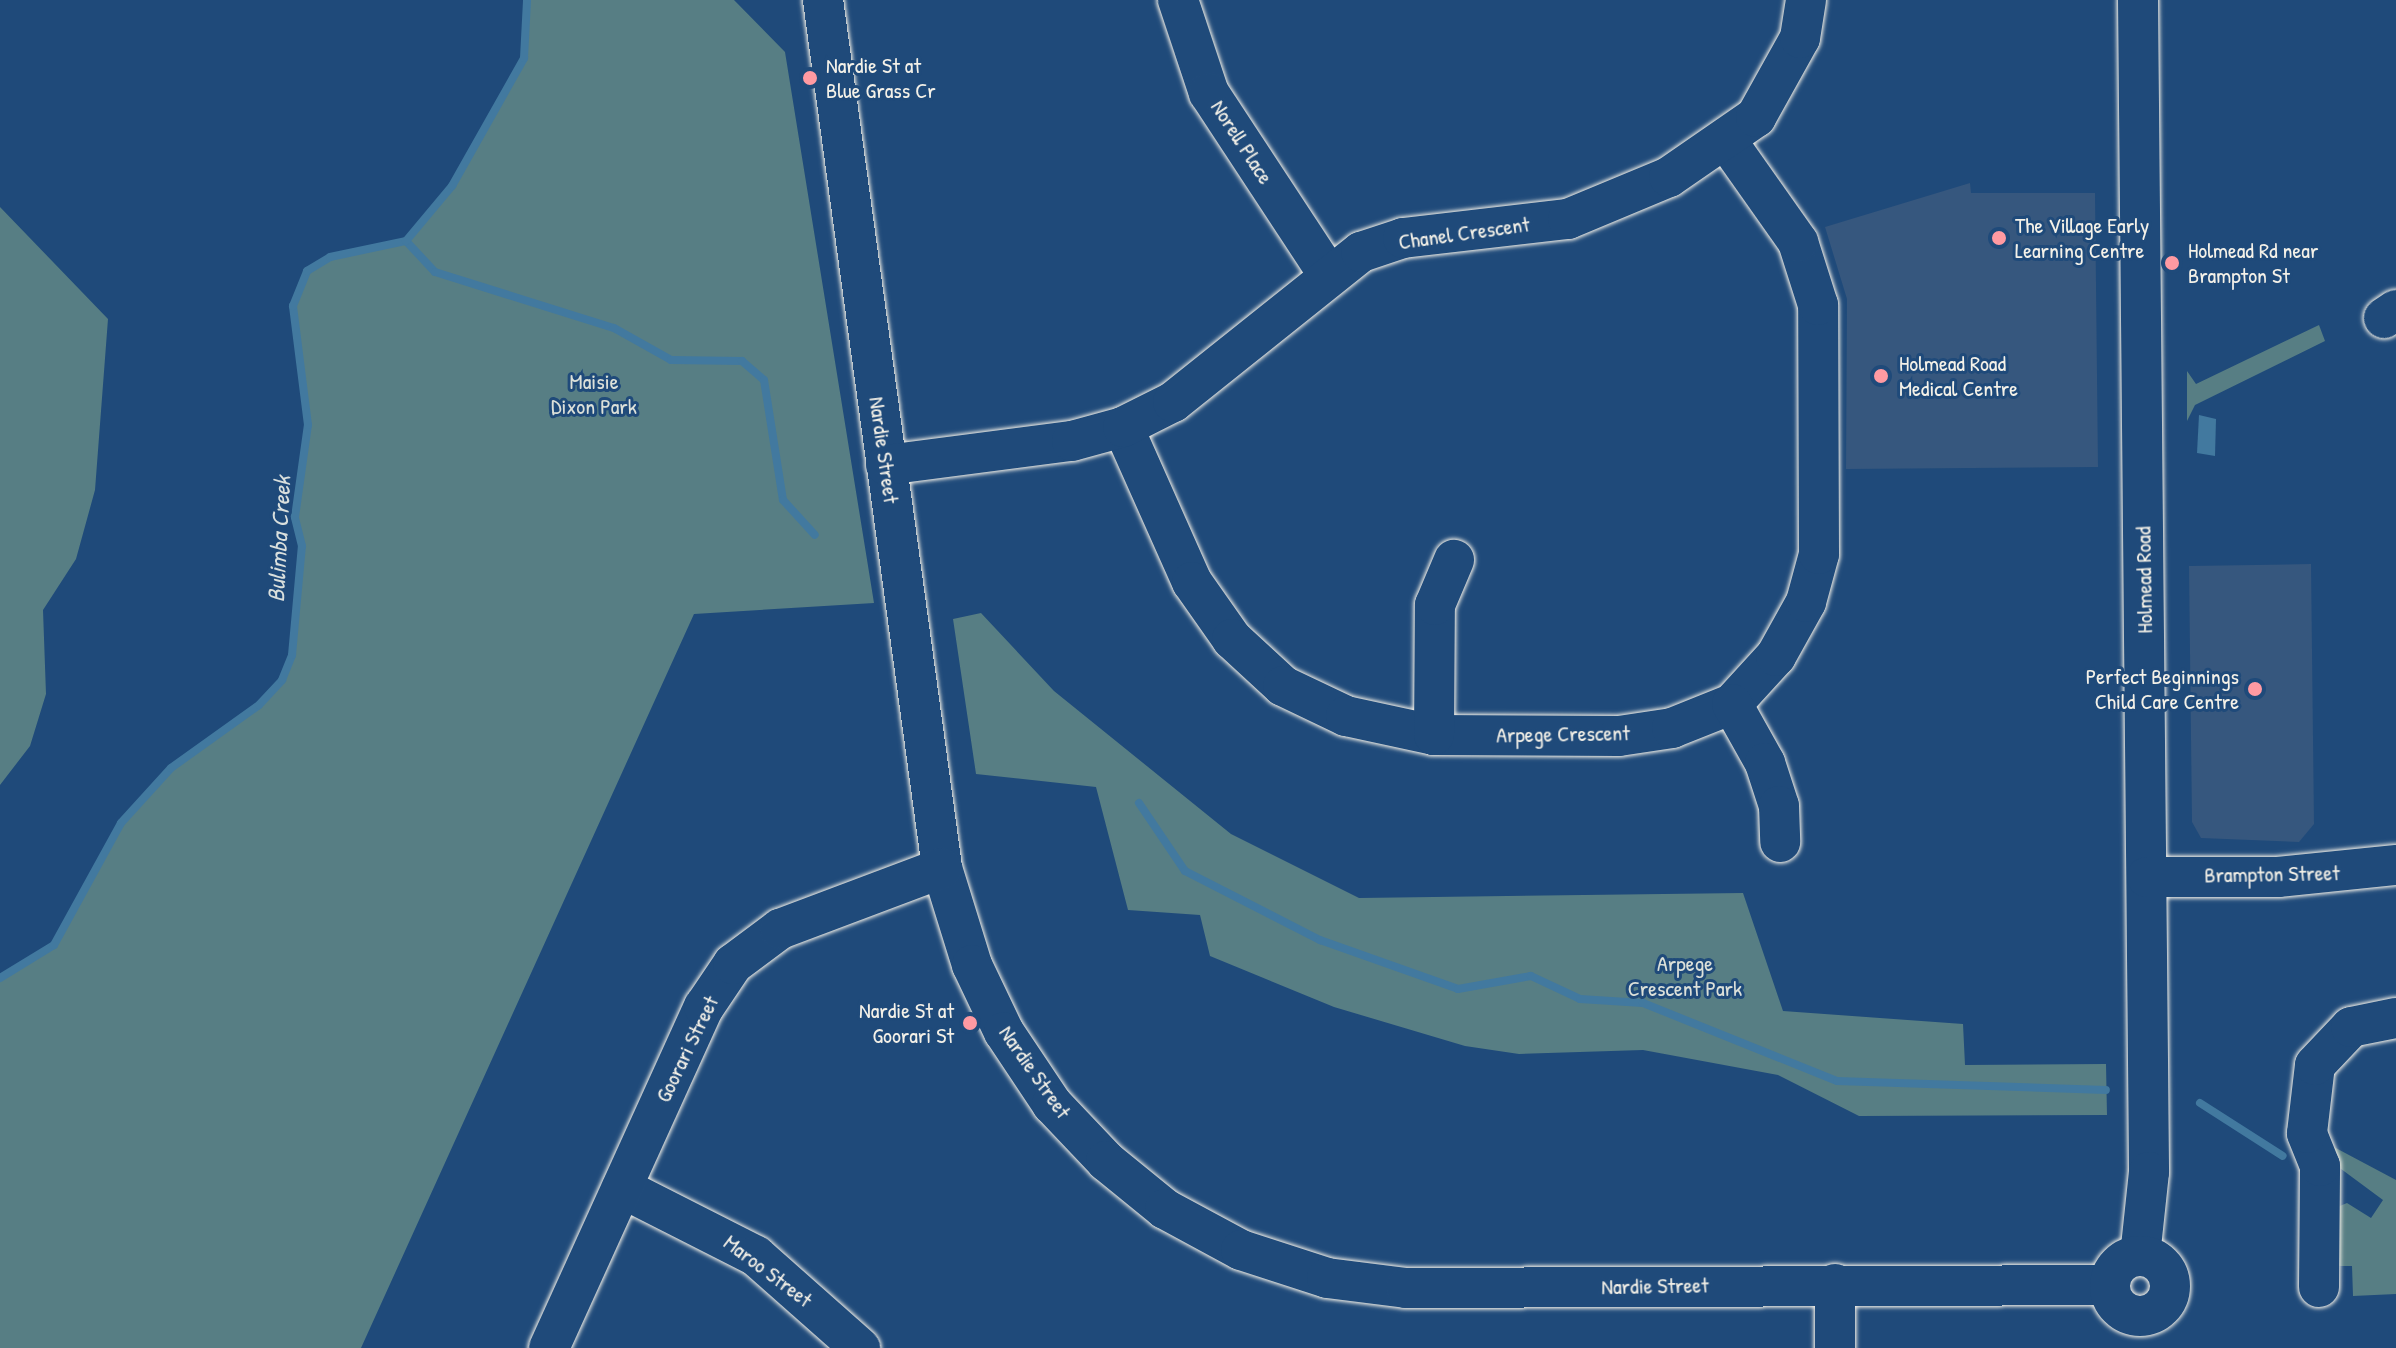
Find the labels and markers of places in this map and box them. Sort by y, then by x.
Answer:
place label: Nardie St at Blue Grass Cr [826,52,936,104]
marker: Nardie St at Blue Grass Cr [801,69,819,87]
place label: The Village Early Learning Centre [2015,212,2149,264]
marker: The Village Early Learning Centre [1990,229,2008,247]
place label: Holmead Rd near Brampton St [2188,237,2318,288]
marker: Holmead Rd near Brampton St [2163,254,2181,272]
place label: Holmead Road Medical Centre [1899,350,2018,402]
marker: Holmead Road Medical Centre [1870,365,1892,387]
place label: Perfect Beginnings Child Care Centre [2086,663,2239,714]
marker: Perfect Beginnings Child Care Centre [2246,680,2264,698]
place label: Nardie St at Goorari St [859,997,954,1048]
marker: Nardie St at Goorari St [961,1014,979,1032]

